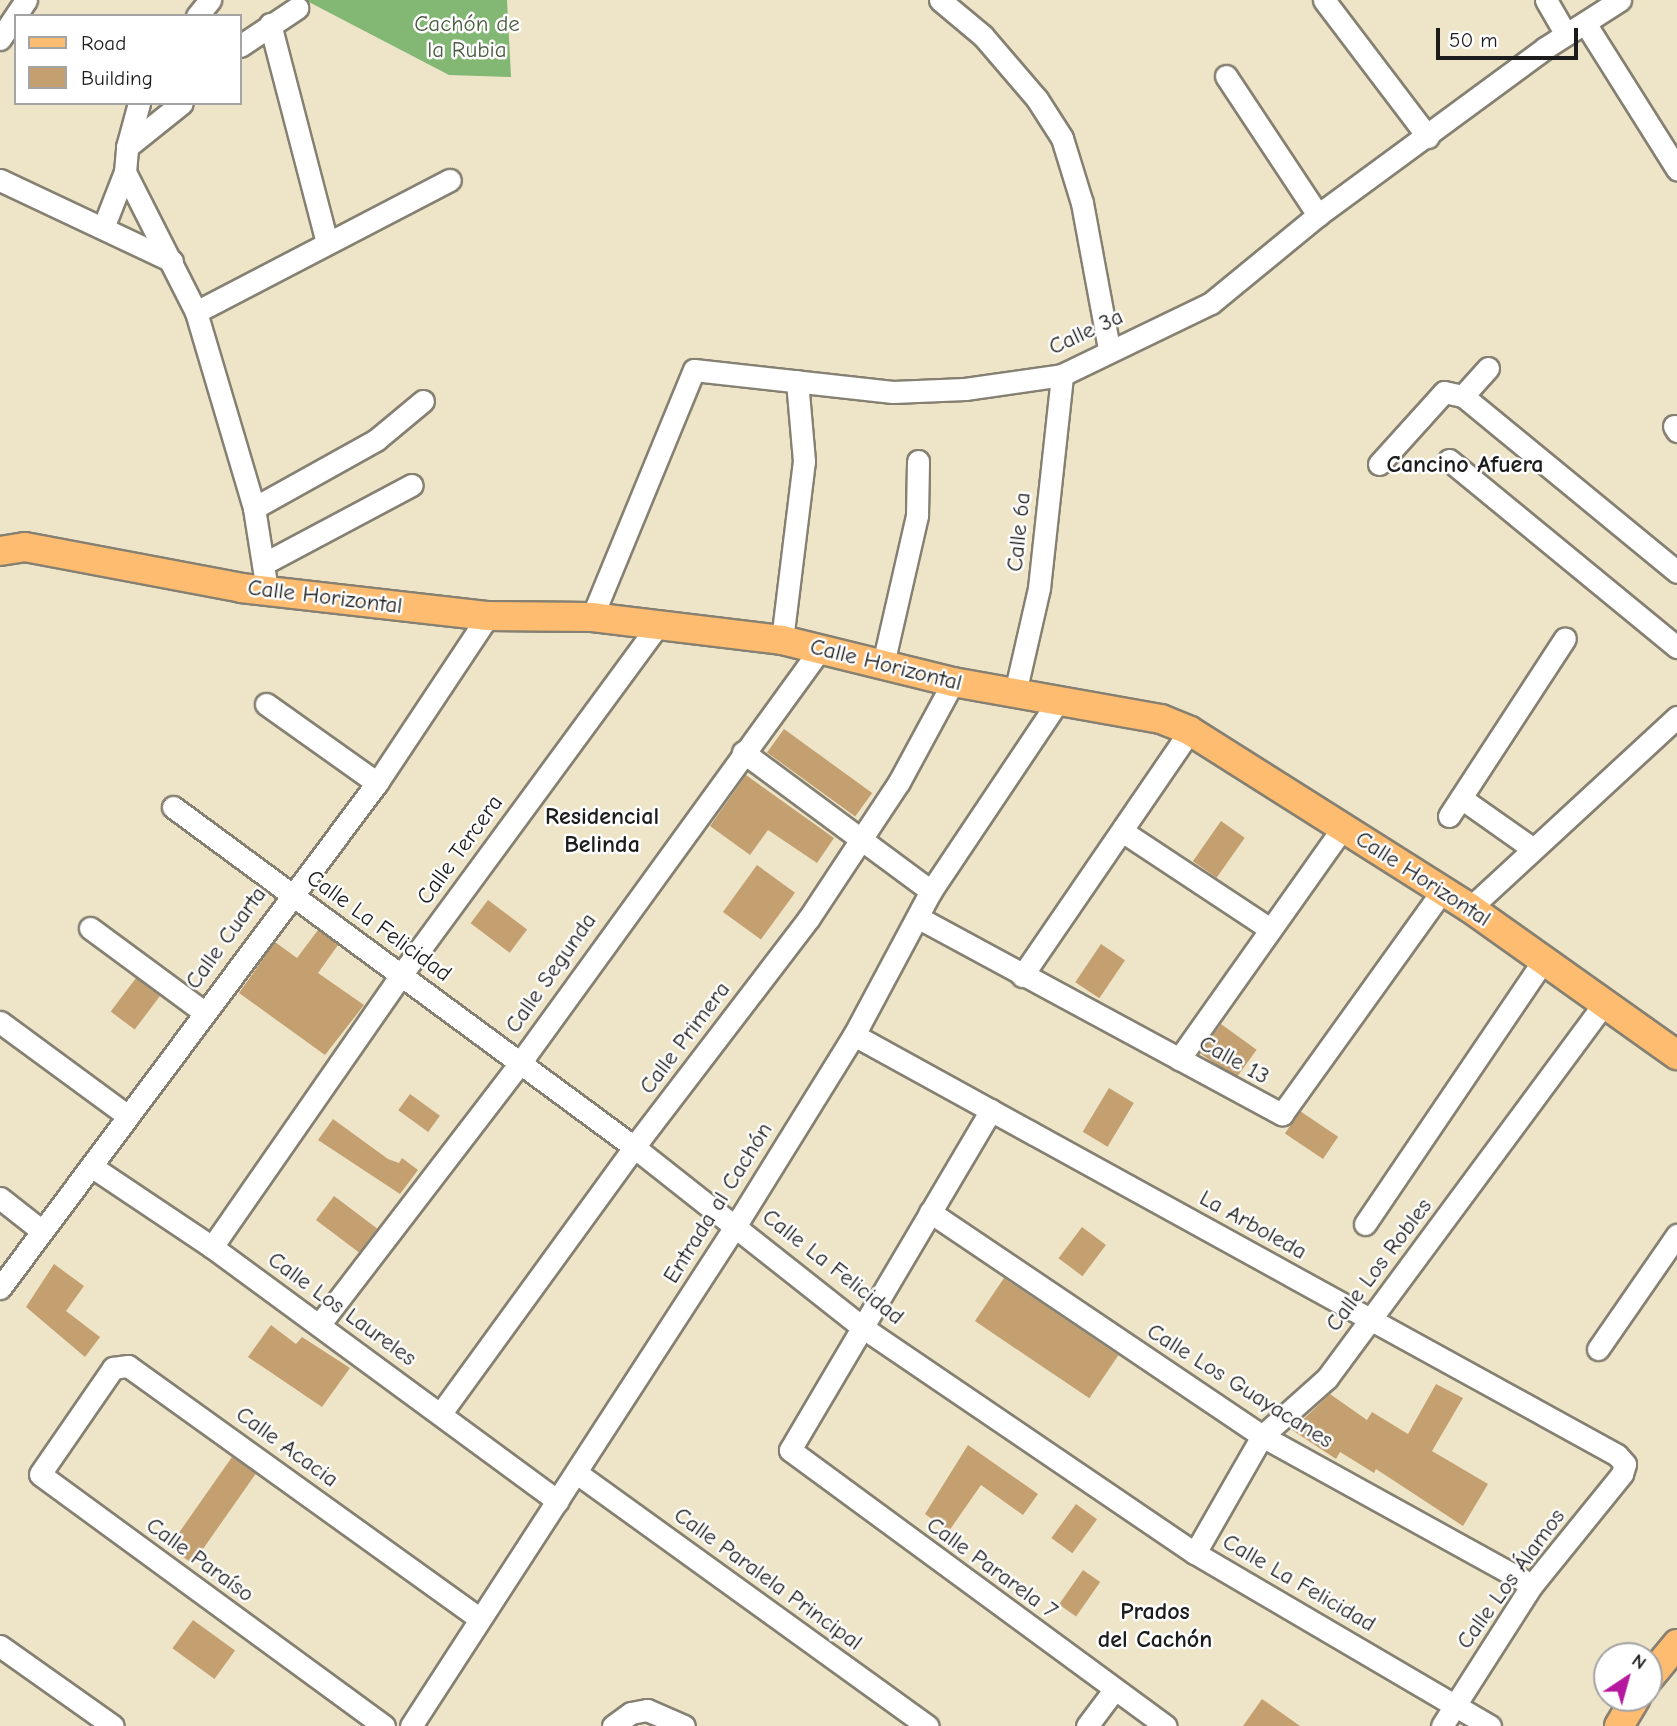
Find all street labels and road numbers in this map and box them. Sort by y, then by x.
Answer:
street label: Calle 3a [1044,303,1128,361]
street label: Calle 6a [1001,491,1037,573]
street label: Calle Horizontal [246,574,404,620]
street label: Calle Horizontal [807,633,965,697]
street label: Calle Tercera [411,790,509,910]
street label: Calle Horizontal [1350,825,1496,933]
street label: Calle La Felicidad [301,864,457,988]
street label: Calle Cuarta [180,881,272,995]
street label: Calle Segunda [499,908,603,1038]
street label: Calle Primera [634,976,736,1100]
street label: Calle 13 [1194,1030,1274,1090]
street label: Entrada al Cachón [657,1118,779,1288]
street label: La Arboleda [1195,1184,1311,1266]
street label: Calle Los Robles [1320,1193,1438,1337]
street label: Calle La Felicidad [757,1203,909,1331]
street label: Calle Los Laureles [262,1246,422,1372]
street label: Calle Los Guayacanes [1142,1318,1338,1454]
street label: Calle Acacia [230,1401,344,1493]
street label: Calle Paralela Principal [668,1501,868,1657]
street label: Calle Los Álamos [1451,1504,1571,1654]
street label: Calle Pararela 7 [921,1511,1063,1625]
street label: Calle Paraíso [141,1512,259,1608]
street label: Calle La Felicidad [1218,1528,1380,1638]

